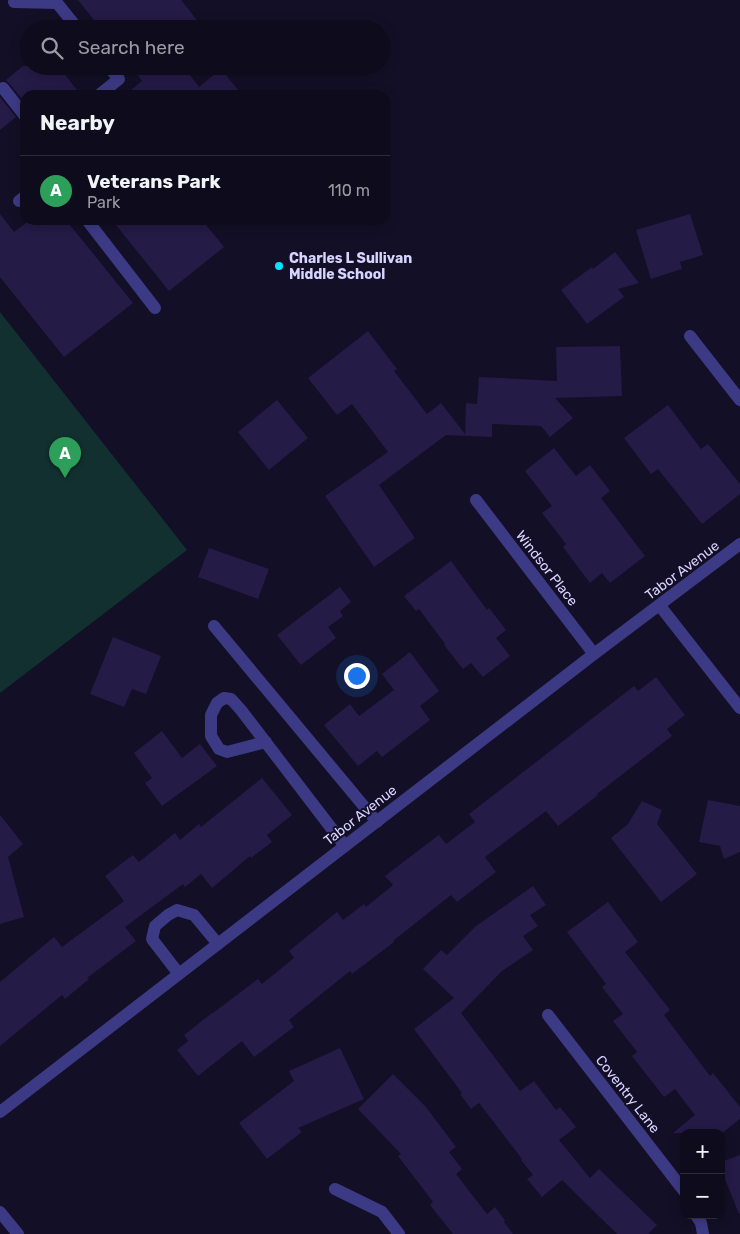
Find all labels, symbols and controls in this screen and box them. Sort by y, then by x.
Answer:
search box [20,20,390,75]
icon: search [38,34,66,62]
text: Search here [78,36,185,59]
text: Nearby [40,110,115,135]
text: Veterans Park [87,170,221,193]
text: A [50,181,62,200]
text: 110 m [328,181,370,200]
text: Park [87,193,120,212]
place label: Charles L Sullivan Middle School [289,250,412,283]
marker: Charles L Sullivan Middle School [273,260,285,272]
pin: A [49,437,81,478]
street label: Windsor Place [512,527,581,609]
street label: Tabor Avenue [642,537,723,604]
your location [344,663,370,689]
street label: Tabor Avenue [320,782,400,849]
street label: Coventry Lane [592,1052,663,1137]
map controls [680,1129,725,1219]
button: + [680,1129,725,1174]
button: − [680,1174,725,1219]

